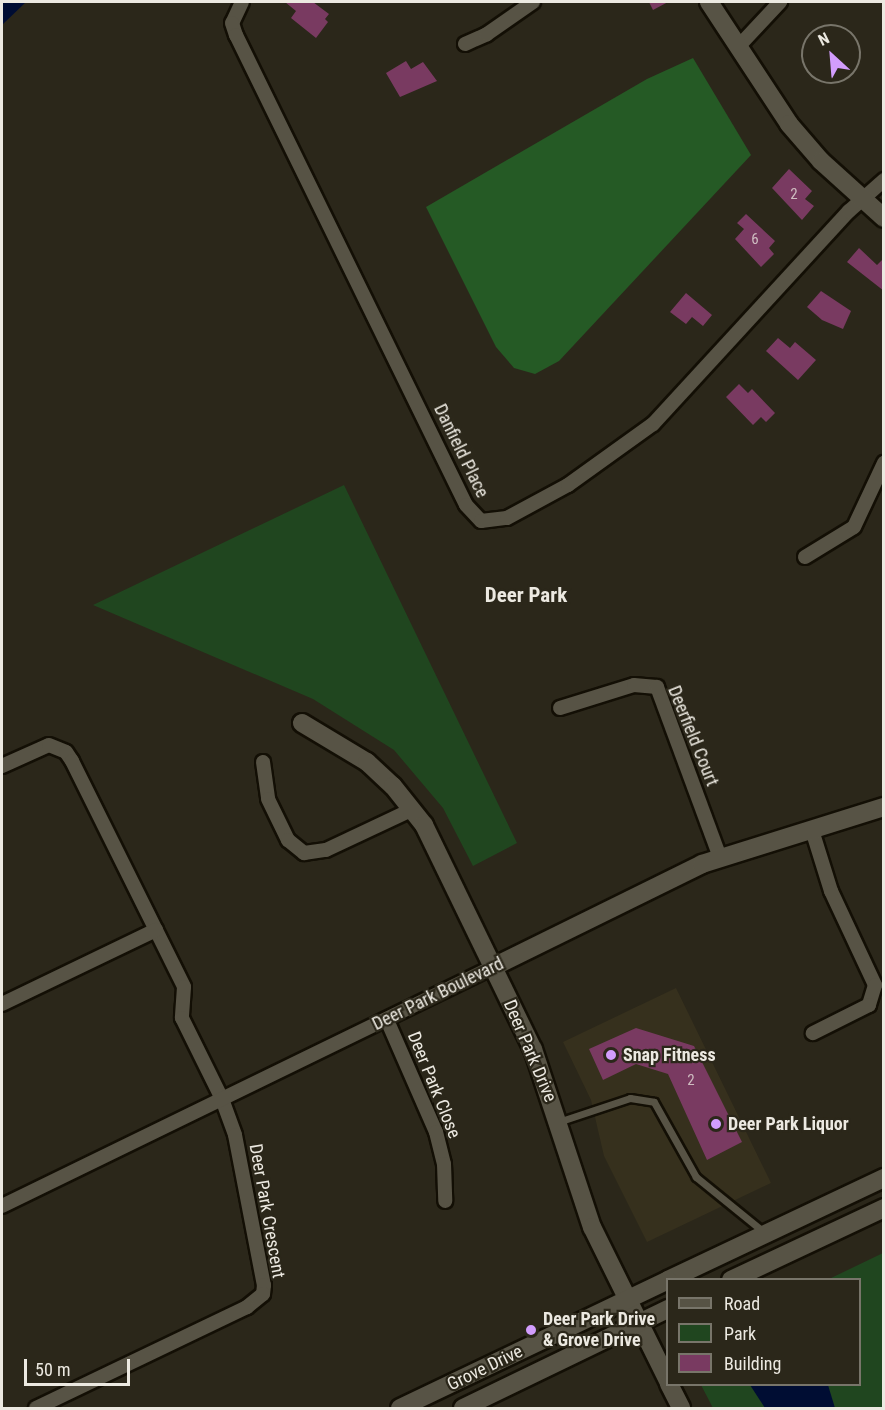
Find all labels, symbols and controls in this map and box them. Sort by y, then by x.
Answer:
north arrow [801,24,861,84]
text: N [815,28,832,50]
house number: 2 [790,186,798,204]
house number: 6 [751,231,759,249]
street label: Danfield Place [429,401,493,501]
district label: Deer Park [485,582,567,608]
street label: Deerfield Court [663,683,723,789]
street label: Deer Park Boulevard [369,953,507,1035]
street label: Deer Park Drive [499,997,561,1105]
street label: Deer Park Close [403,1029,465,1141]
place label: Snap Fitness [623,1044,716,1066]
marker: Snap Fitness [604,1048,618,1062]
house number: 2 [687,1072,695,1090]
place label: Deer Park Liquor [728,1113,849,1135]
marker: Deer Park Liquor [709,1117,723,1131]
street label: Deer Park Crescent [245,1142,289,1280]
legend [666,1278,861,1386]
text: Road [724,1293,760,1314]
place label: Deer Park Drive & Grove Drive [543,1309,655,1352]
marker: Deer Park Drive & Grove Drive [524,1323,538,1337]
text: Park [724,1323,756,1344]
street label: Grove Drive [444,1341,526,1395]
scale bar [27,1347,134,1385]
text: Building [724,1353,781,1374]
text: 50 m [35,1359,70,1380]

